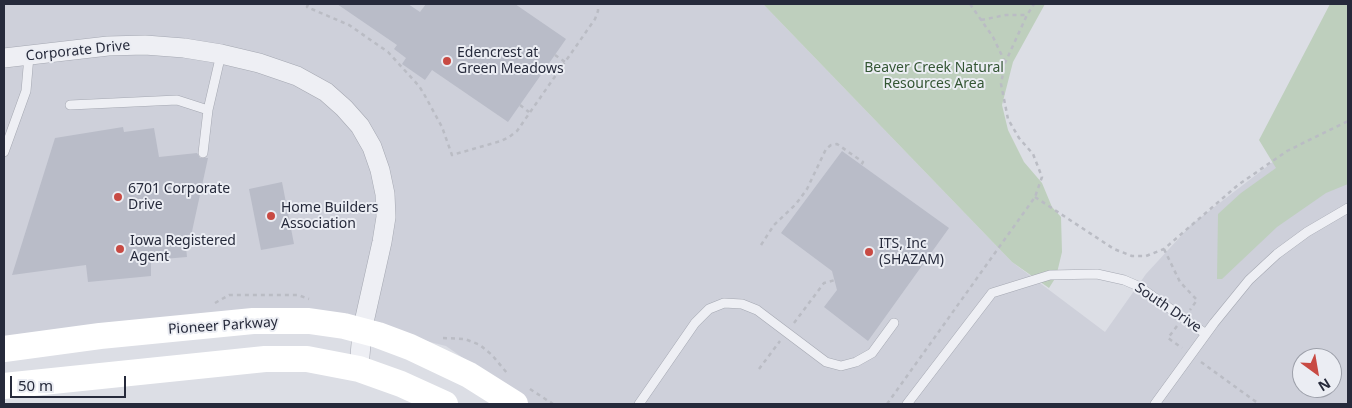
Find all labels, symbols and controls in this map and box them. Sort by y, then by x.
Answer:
street label: Corporate Drive [25,37,131,65]
place label: Edencrest at Green Meadows [457,45,564,78]
marker: Edencrest at Green Meadows [441,55,453,67]
park label: Beaver Creek Natural Resources Area [864,60,1004,92]
place label: 6701 Corporate Drive [128,181,230,213]
marker: 6701 Corporate Drive [112,191,124,203]
place label: Home Builders Association [281,200,378,232]
marker: Home Builders Association [265,210,277,222]
place label: Iowa Registered Agent [130,233,236,266]
place label: ITS, Inc (SHAZAM) [879,236,944,268]
marker: Iowa Registered Agent [114,243,126,255]
marker: ITS, Inc (SHAZAM) [863,246,875,258]
street label: South Drive [1131,280,1205,336]
street label: Pioneer Parkway [168,314,278,338]
north arrow [1292,348,1342,398]
scale bar [12,366,129,398]
text: N [1315,374,1335,396]
text: 50 m [18,375,53,395]

